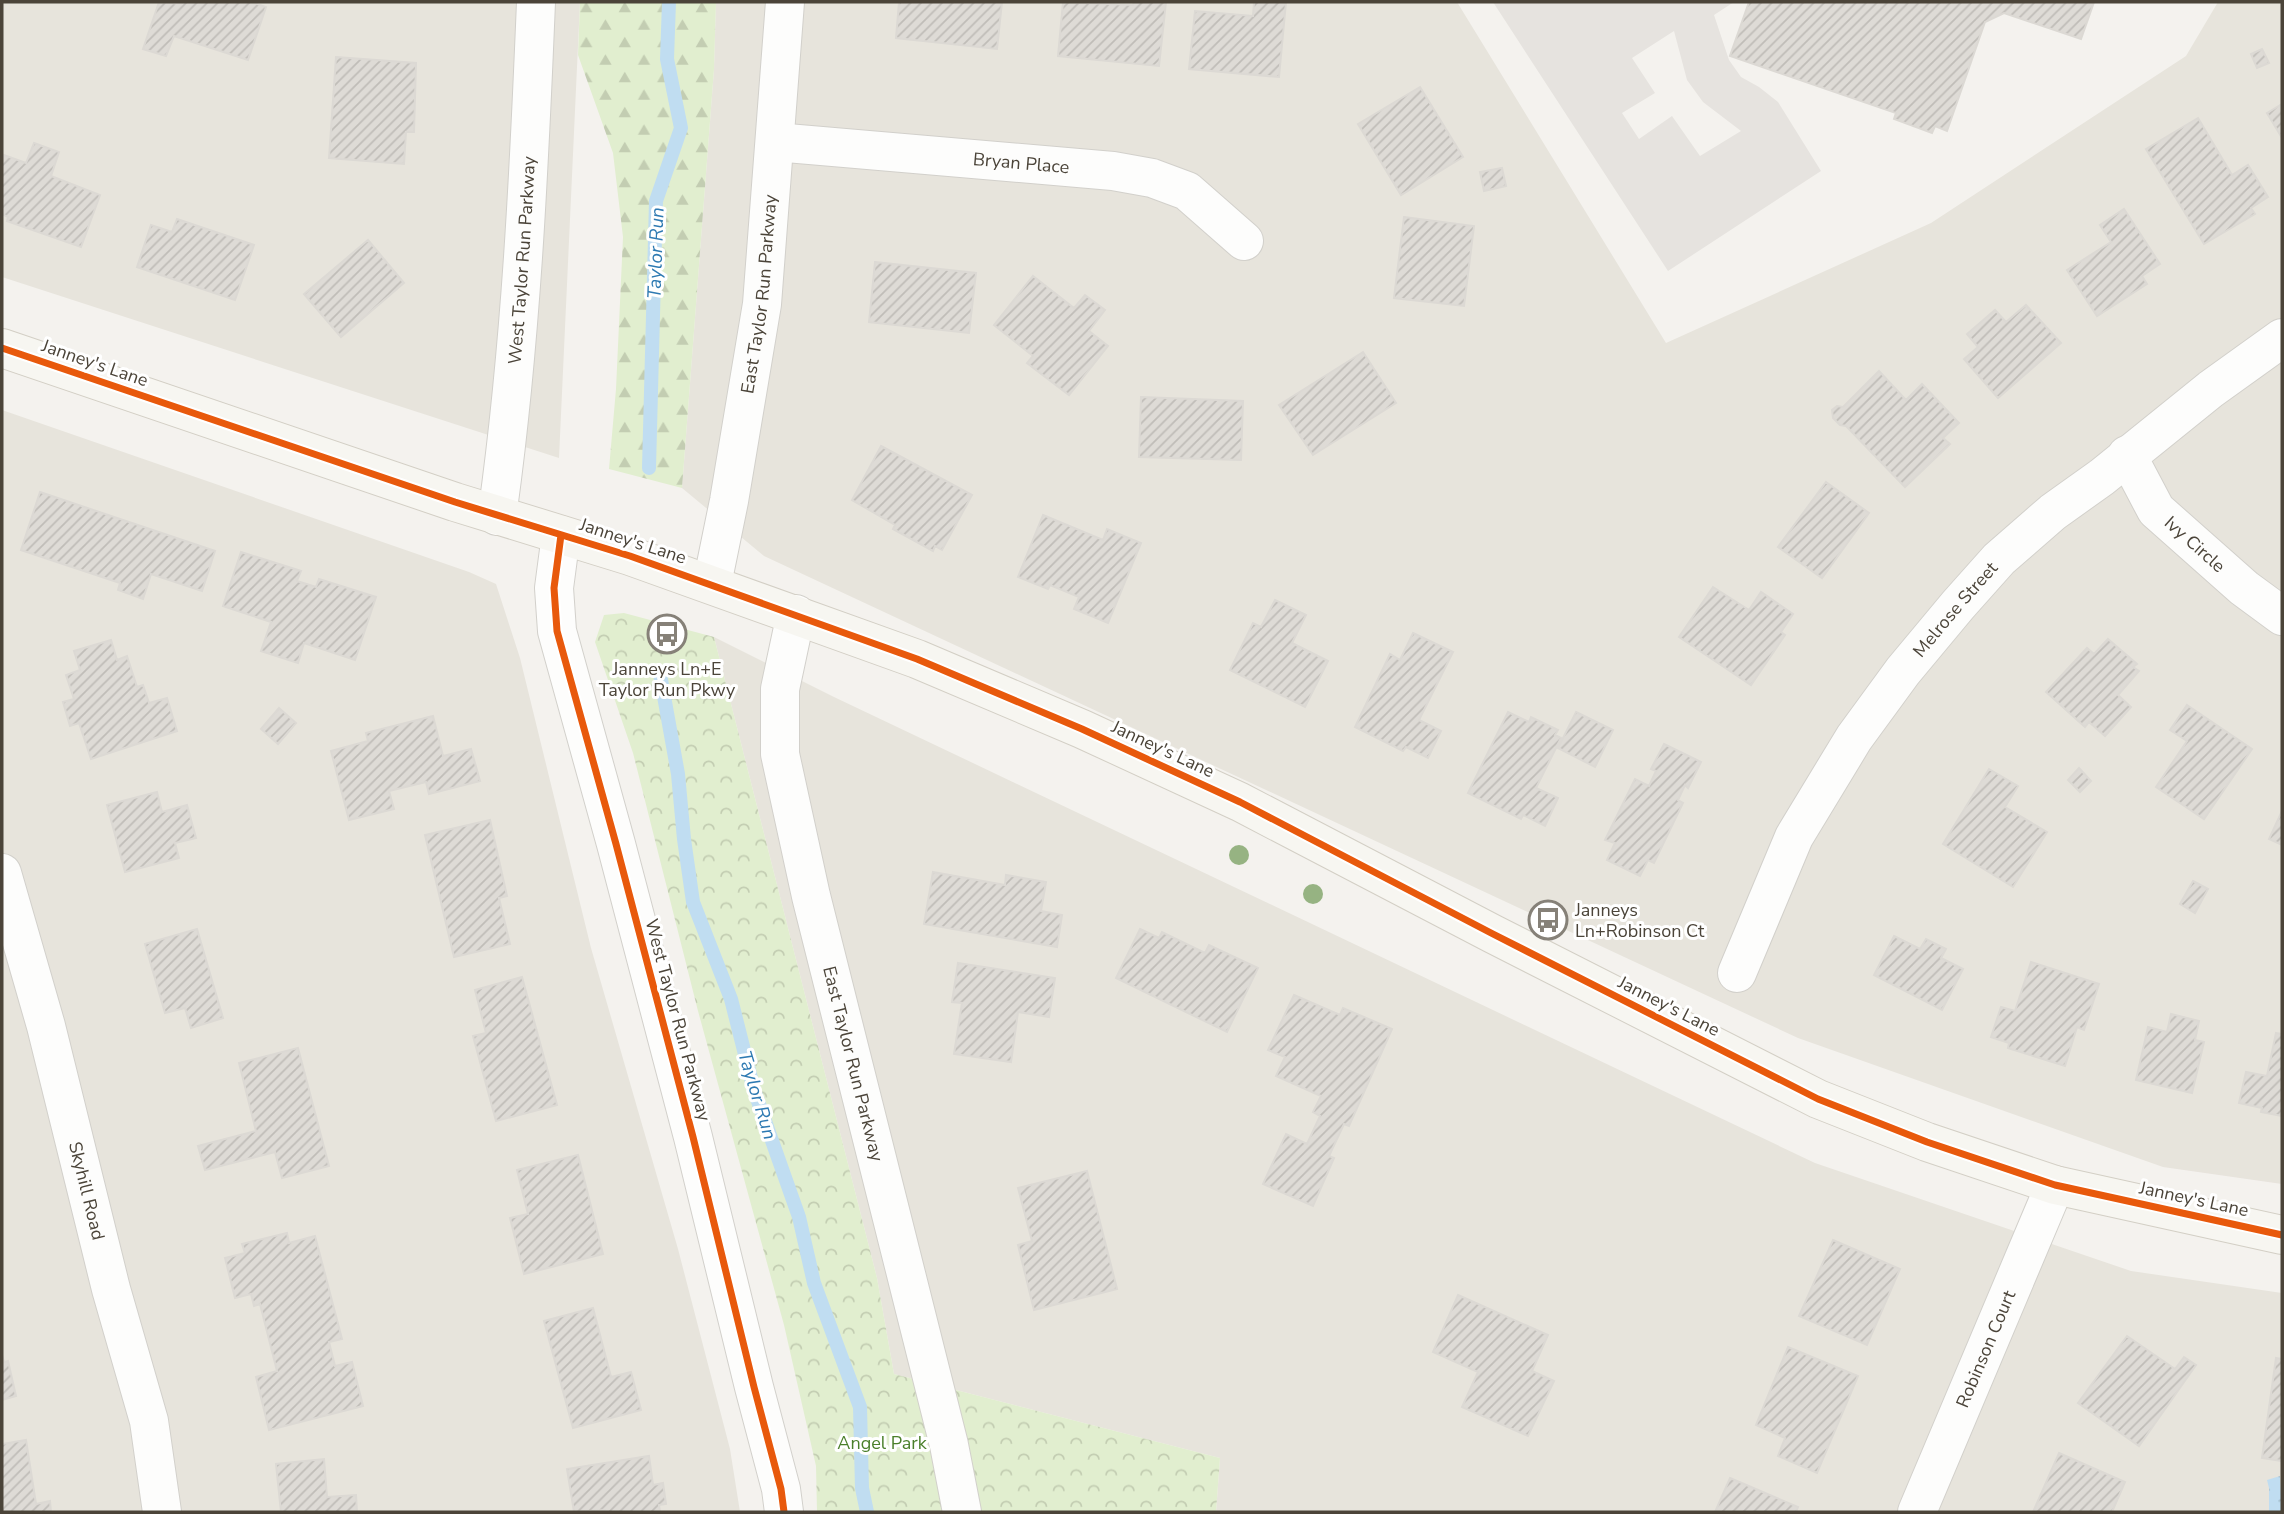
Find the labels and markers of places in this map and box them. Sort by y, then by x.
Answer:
bus stop icon: Janneys Ln+E Taylor Run Pkwy [646,613,688,655]
place label: Janneys Ln+E Taylor Run Pkwy [599,657,736,702]
place label: Janneys Ln+Robinson Ct [1574,898,1705,943]
bus stop icon: Janneys Ln+Robinson Ct [1527,899,1569,941]

